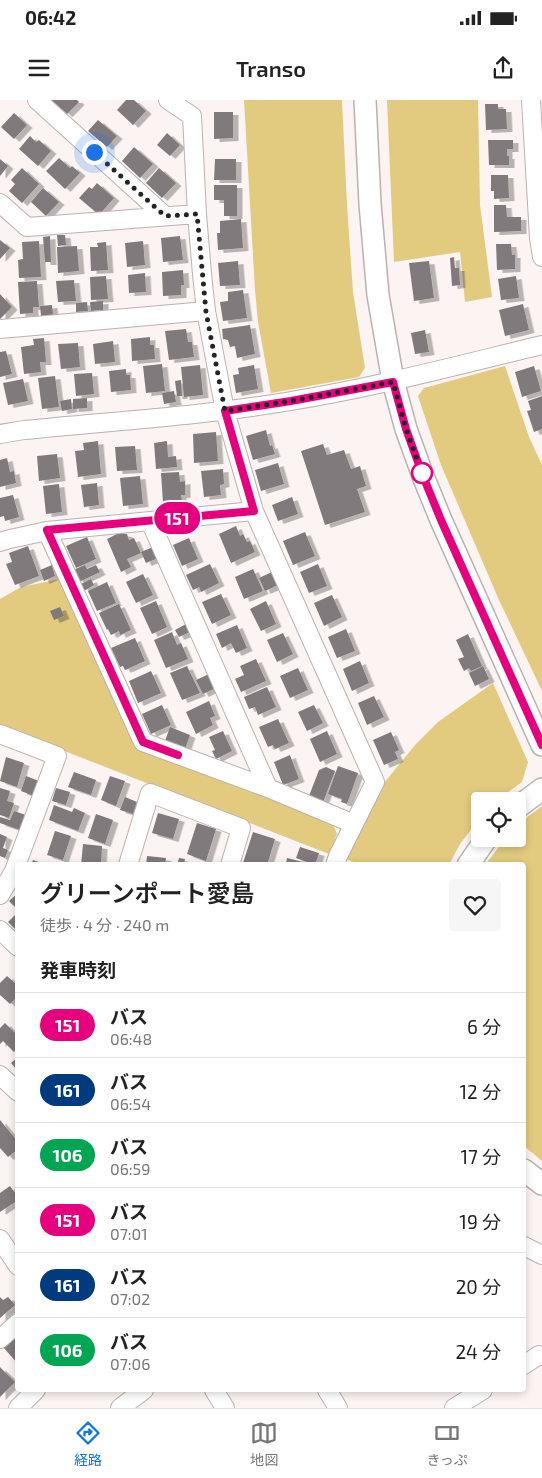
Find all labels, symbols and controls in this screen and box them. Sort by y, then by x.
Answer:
text: 06:42 [25,6,76,29]
icon: menu [25,54,53,82]
icon: share [489,54,517,82]
text: Transo [236,55,306,81]
your location [82,140,107,165]
unlabelled marker [411,462,433,484]
line badge: 151 [148,502,206,534]
text: 151 [164,507,190,529]
map controls [471,792,526,847]
button: locate [471,792,526,847]
text: グリーンポート愛島 [40,878,255,907]
button: heart [449,879,501,931]
text: 徒歩 · 4 分 · 240 m [40,915,169,934]
text: 発車時刻 [40,958,116,981]
text: バス [110,1005,148,1028]
text: 151 [55,1014,80,1036]
text: 6 分 [467,1015,501,1038]
text: 06:48 [110,1029,152,1048]
text: バス [110,1070,148,1093]
text: 161 [54,1079,81,1101]
text: 12 分 [460,1080,501,1103]
text: 06:54 [110,1094,151,1113]
text: バス [110,1135,148,1158]
text: 106 [53,1144,82,1166]
text: 17 分 [460,1145,501,1168]
text: 06:59 [110,1159,150,1178]
text: バス [110,1200,148,1223]
text: 151 [55,1209,80,1231]
text: 19 分 [459,1210,501,1233]
text: 07:01 [110,1224,148,1243]
text: バス [110,1265,148,1288]
text: 161 [54,1274,81,1296]
text: 20 分 [456,1275,501,1298]
text: 07:02 [110,1289,150,1308]
text: バス [110,1330,148,1353]
text: 106 [53,1339,82,1361]
text: 24 分 [455,1340,501,1363]
text: 07:06 [110,1354,150,1373]
tab: 経路 [74,1419,102,1469]
tab: 地図 [250,1419,278,1469]
tab: きっぷ [426,1419,468,1469]

